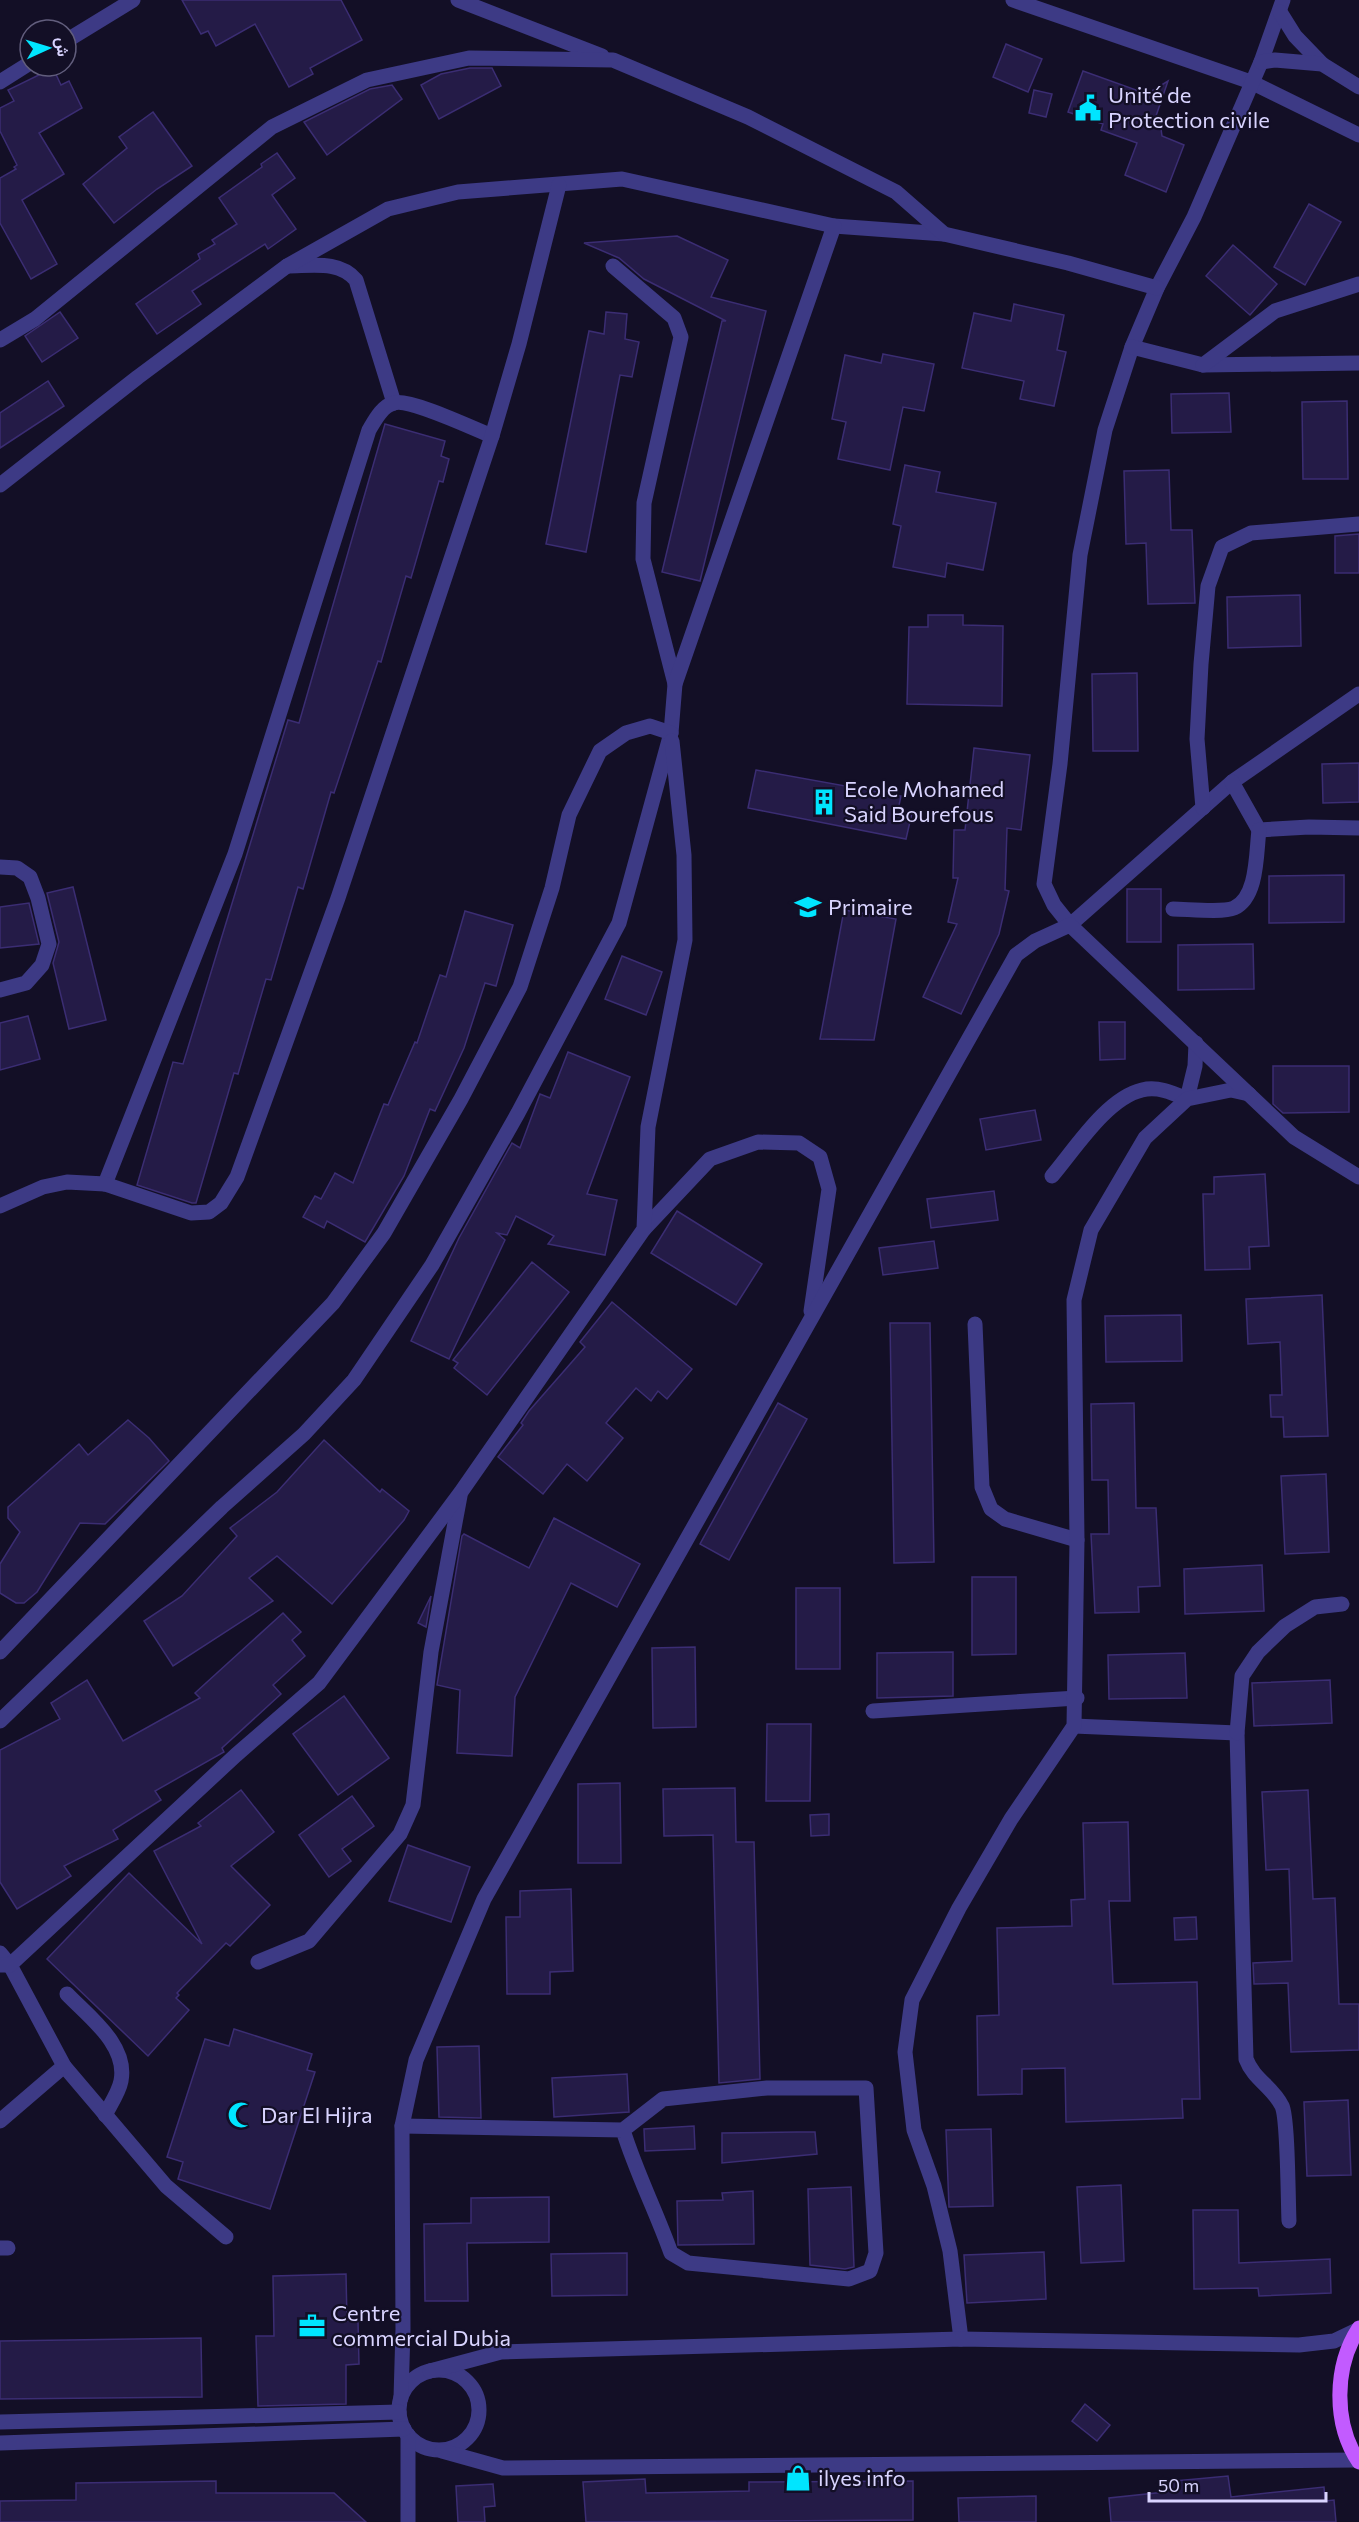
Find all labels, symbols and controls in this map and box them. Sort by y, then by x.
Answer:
north arrow [18,18,78,78]
text: ش [52,37,74,57]
place label: Unité de Protection civile [1108,81,1270,133]
public building icon: Unité de Protection civile [1073,93,1103,123]
place label: Ecole Mohamed Said Bourefous [844,775,1004,827]
building icon: Ecole Mohamed Said Bourefous [809,787,839,817]
school or university icon: Primaire [793,892,823,922]
place label: Primaire [828,893,913,920]
mosque icon: Dar El Hijra [226,2100,256,2130]
place label: Dar El Hijra [261,2101,372,2128]
place label: Centre commercial Dubia [332,2299,511,2351]
office icon: Centre commercial Dubia [297,2311,327,2341]
shop icon: ilyes info [783,2463,813,2493]
place label: ilyes info [818,2464,906,2491]
scale bar [1149,2465,1326,2503]
text: 50 m [1158,2474,1199,2496]

